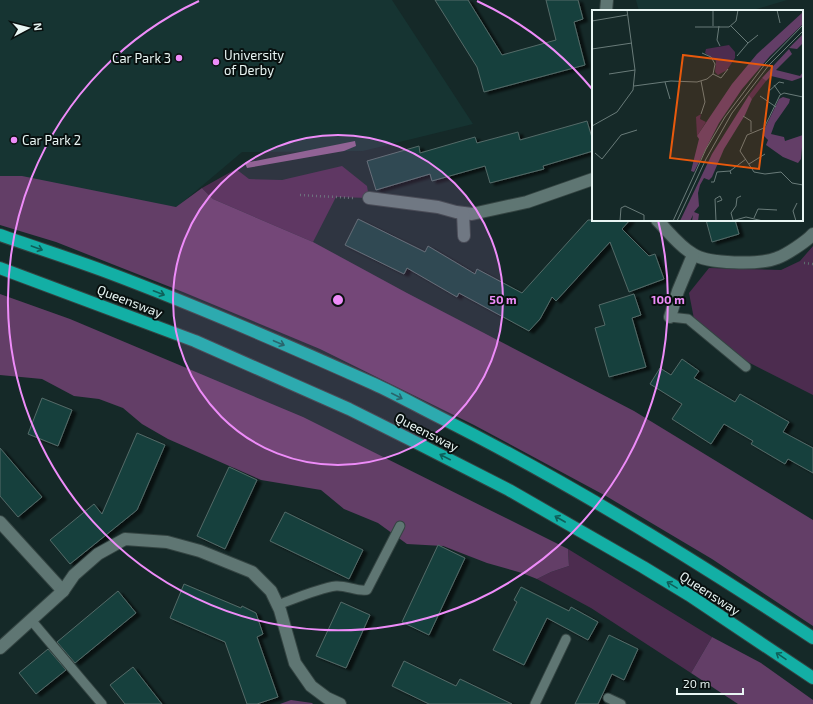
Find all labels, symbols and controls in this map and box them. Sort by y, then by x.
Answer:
north arrow [8,8,48,48]
inset map [592,10,803,221]
text: N [31,22,45,32]
place label: University of Derby [224,47,284,78]
place label: Car Park 3 [112,50,171,66]
marker: Car Park 3 [174,53,184,63]
marker: University of Derby [211,57,221,67]
place label: Car Park 2 [22,132,81,148]
marker: Car Park 2 [9,135,19,145]
one-way arrow [30,245,43,252]
street label: Queensway [95,281,165,321]
one-way arrow [152,289,164,297]
text: 50 m [489,292,517,306]
text: 100 m [651,292,685,306]
centre of rings [331,293,345,307]
one-way arrow [272,339,284,347]
one-way arrow [391,393,403,400]
street label: Queensway [393,409,461,455]
one-way arrow [440,453,452,460]
one-way arrow [554,515,566,523]
street label: Queensway [677,568,743,619]
one-way arrow [666,580,678,588]
one-way arrow [775,652,786,660]
scale bar [677,670,743,696]
text: 20 m [683,676,710,690]

